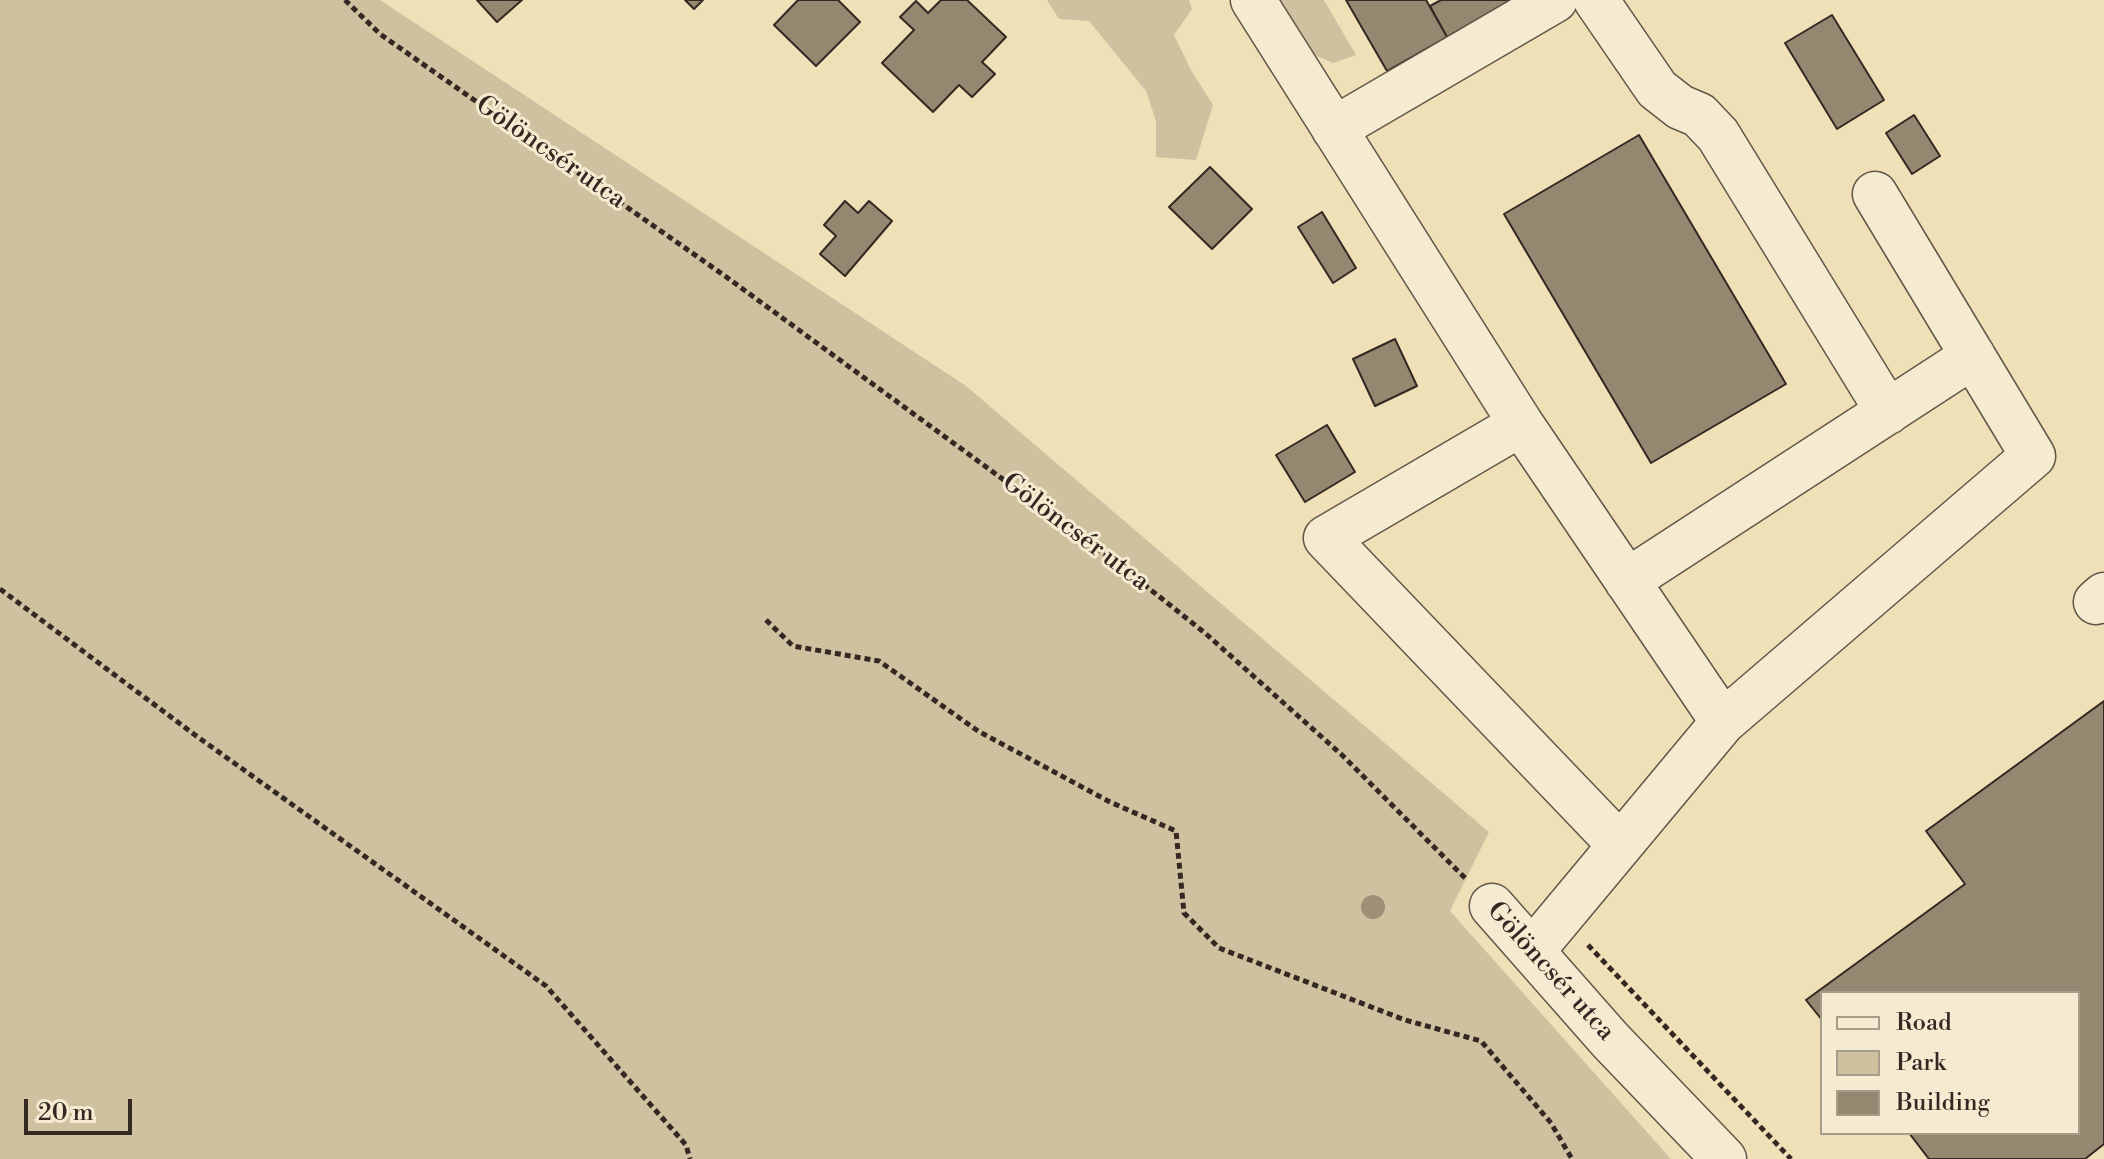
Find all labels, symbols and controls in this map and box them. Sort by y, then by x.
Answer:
street label: Gölöncsér utca [469,90,631,216]
street label: Gölöncsér utca [995,468,1155,598]
street label: Gölöncsér utca [1480,896,1620,1048]
legend [1820,991,2080,1135]
text: Road [1896,1008,1952,1038]
text: Park [1896,1048,1946,1078]
scale bar [28,1083,136,1133]
text: Building [1896,1088,1990,1118]
text: 20 m [38,1098,94,1128]

